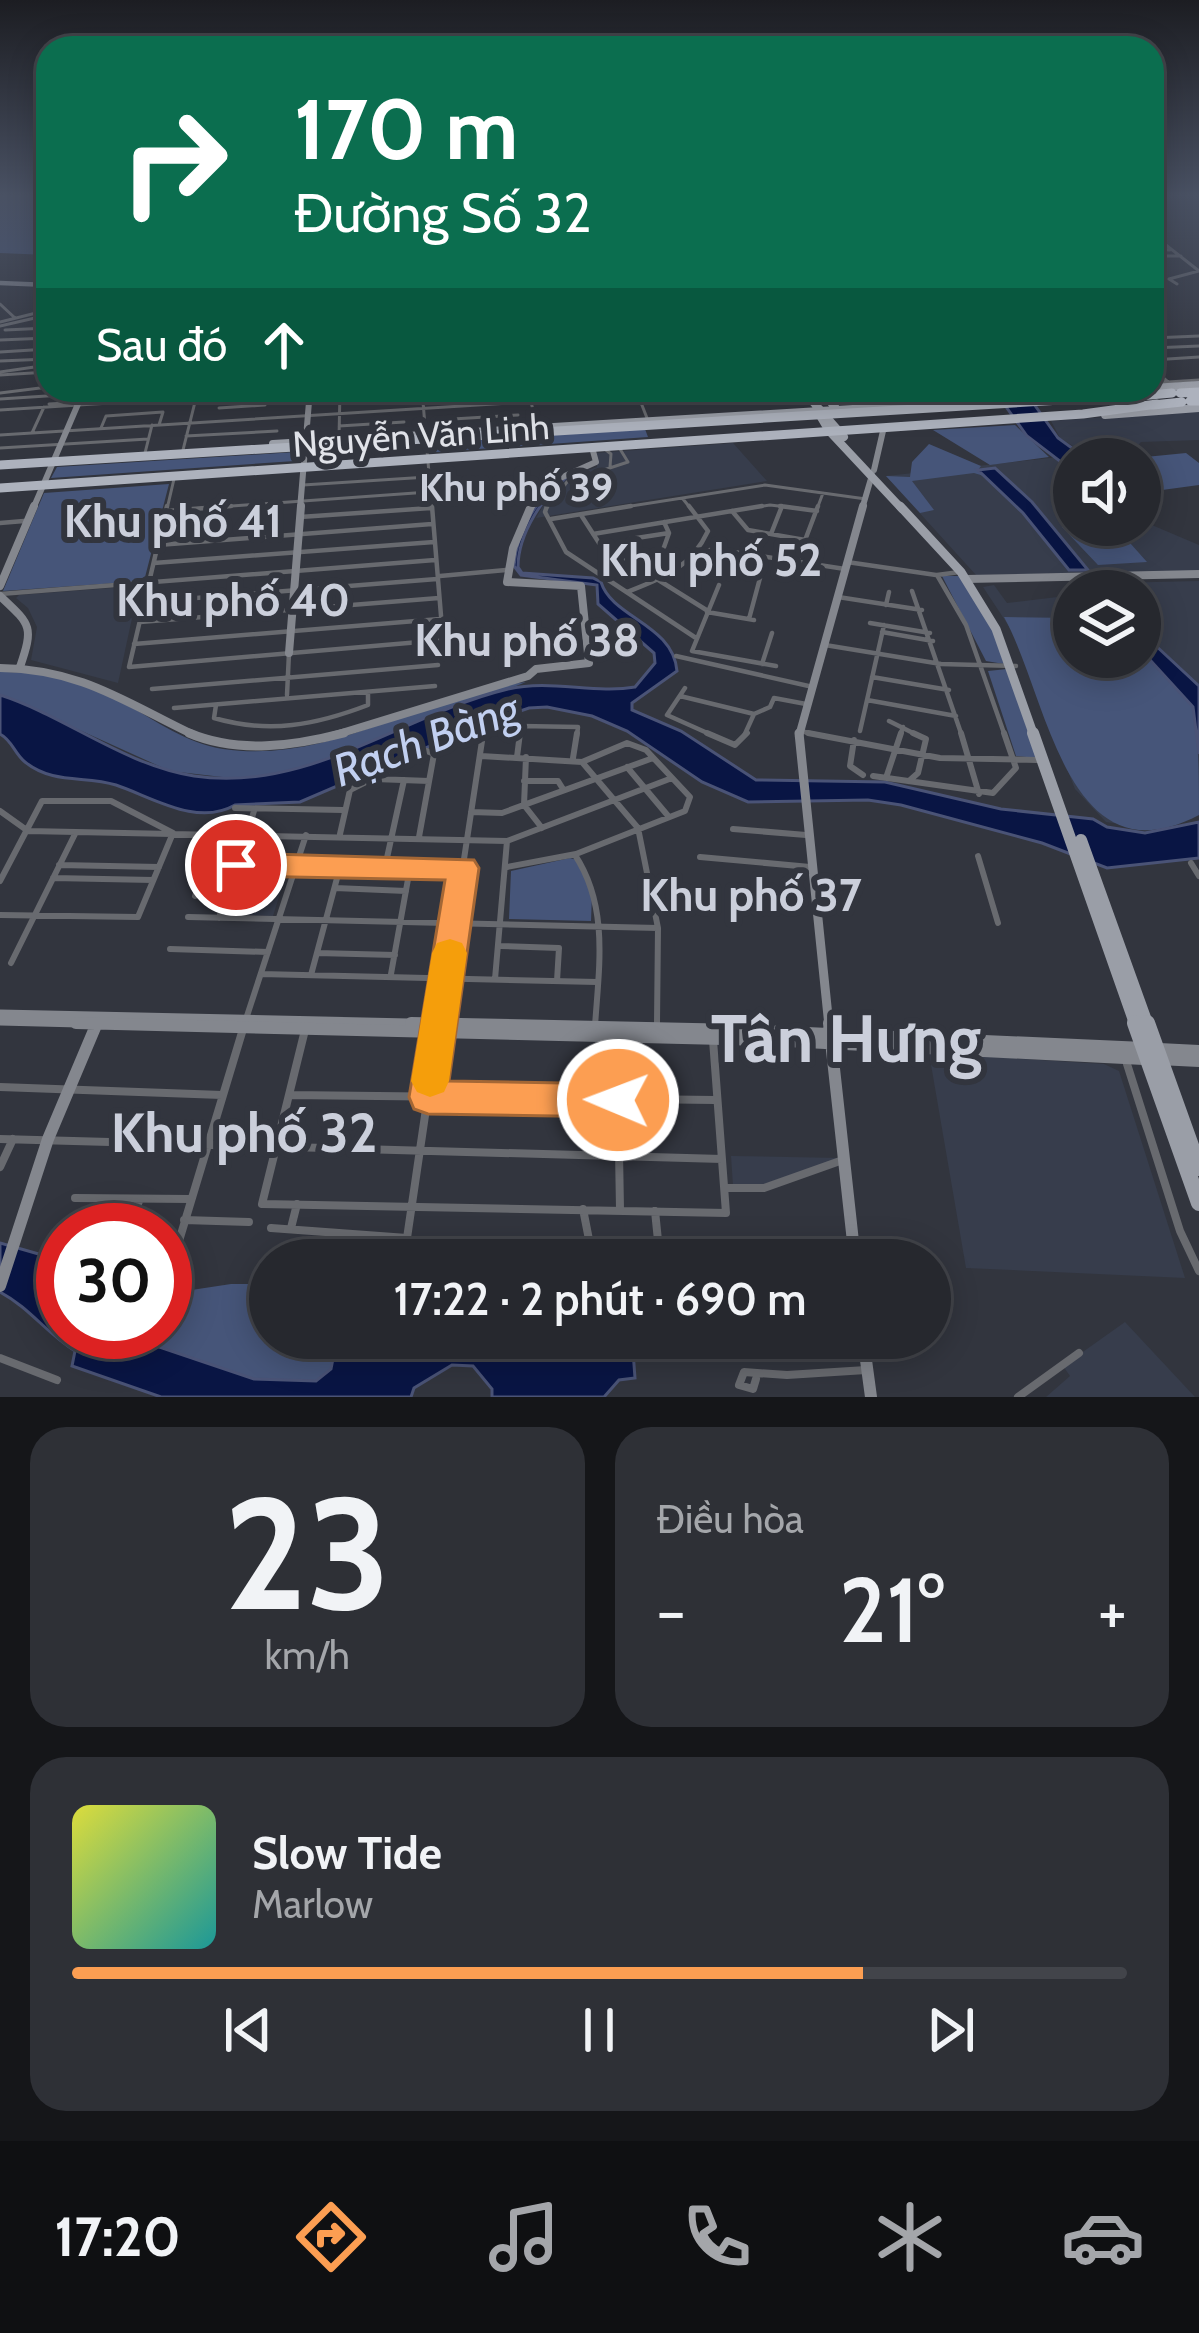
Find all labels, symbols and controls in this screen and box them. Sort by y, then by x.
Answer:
text: 170 m [294,78,518,180]
icon: right [96,84,252,240]
text: Đường Số 32 [294,180,592,246]
icon: ahead [251,312,317,378]
text: Sau đó [96,318,227,372]
street label: Nguyễn Văn Linh [291,404,551,466]
map controls [1053,438,1161,678]
button: sound [1053,438,1161,546]
district label: Khu phố 39 [419,463,613,511]
district label: Khu phố 41 [64,494,282,548]
district label: Khu phố 52 [600,533,822,587]
button: layers [1053,570,1161,678]
district label: Khu phố 40 [116,573,350,627]
district label: Khu phố 38 [414,613,640,667]
water label: Rạch Bàng [326,680,528,798]
pin [185,814,287,916]
icon: arrive [203,832,269,898]
district label: Khu phố 37 [640,868,862,922]
district label: Tân Hưng [711,998,981,1080]
position arrow [555,1037,681,1163]
district label: Khu phố 32 [111,1100,377,1166]
speed limit sign: 30 [36,1203,192,1359]
text: 17:22 · 2 phút · 690 m [394,1272,806,1326]
text: 23 [224,1458,391,1648]
text: Điều hòa [657,1495,804,1543]
text: 21° [839,1555,944,1665]
text: − [657,1570,686,1651]
text: + [1098,1570,1127,1651]
text: km/h [265,1631,350,1679]
text: Slow Tide [252,1826,442,1880]
text: Marlow [252,1880,373,1928]
icon: previous [215,1997,281,2063]
icon: pause [566,1997,632,2063]
icon: next [918,1997,984,2063]
icon: directions [289,2195,373,2279]
icon: music [482,2195,566,2279]
icon: phone [675,2195,759,2279]
icon: climate [868,2195,952,2279]
icon: car [1061,2195,1145,2279]
text: 17:20 [54,2204,181,2270]

